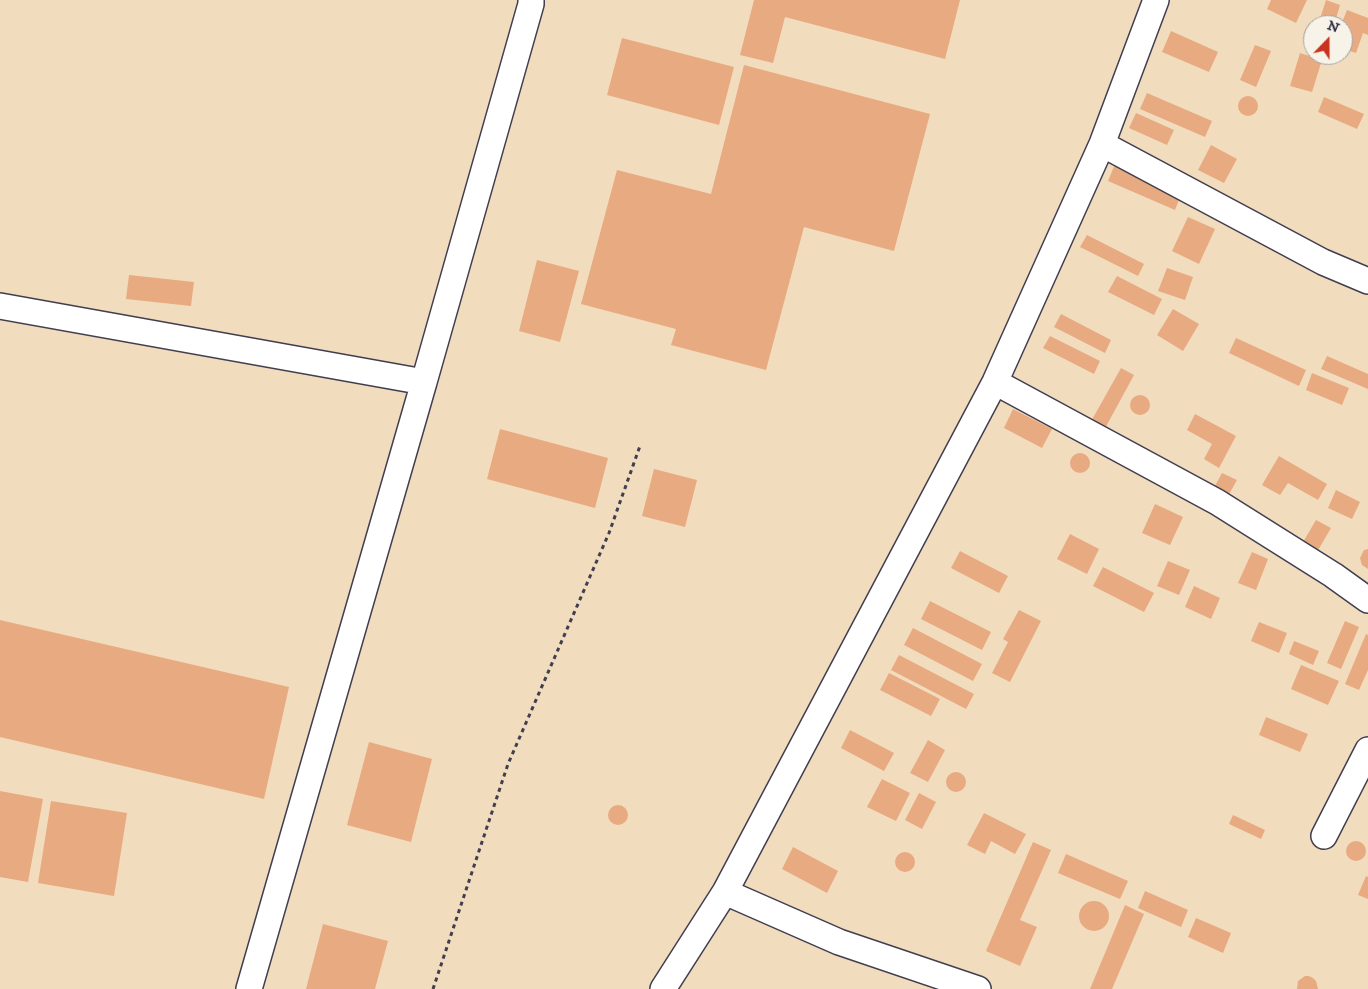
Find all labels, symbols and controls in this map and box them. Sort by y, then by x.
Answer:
north arrow [1303,15,1353,65]
text: N [1325,17,1342,38]

